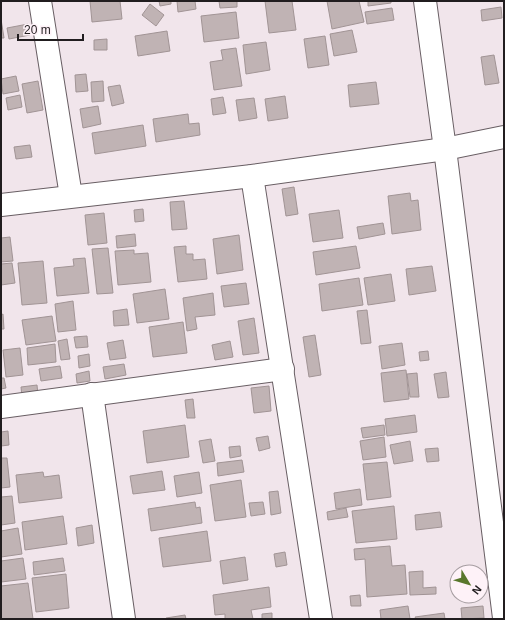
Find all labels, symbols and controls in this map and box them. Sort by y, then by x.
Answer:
scale bar [18,16,83,42]
text: 20 m [24,23,51,37]
north arrow [449,564,489,604]
text: N [470,583,484,597]

